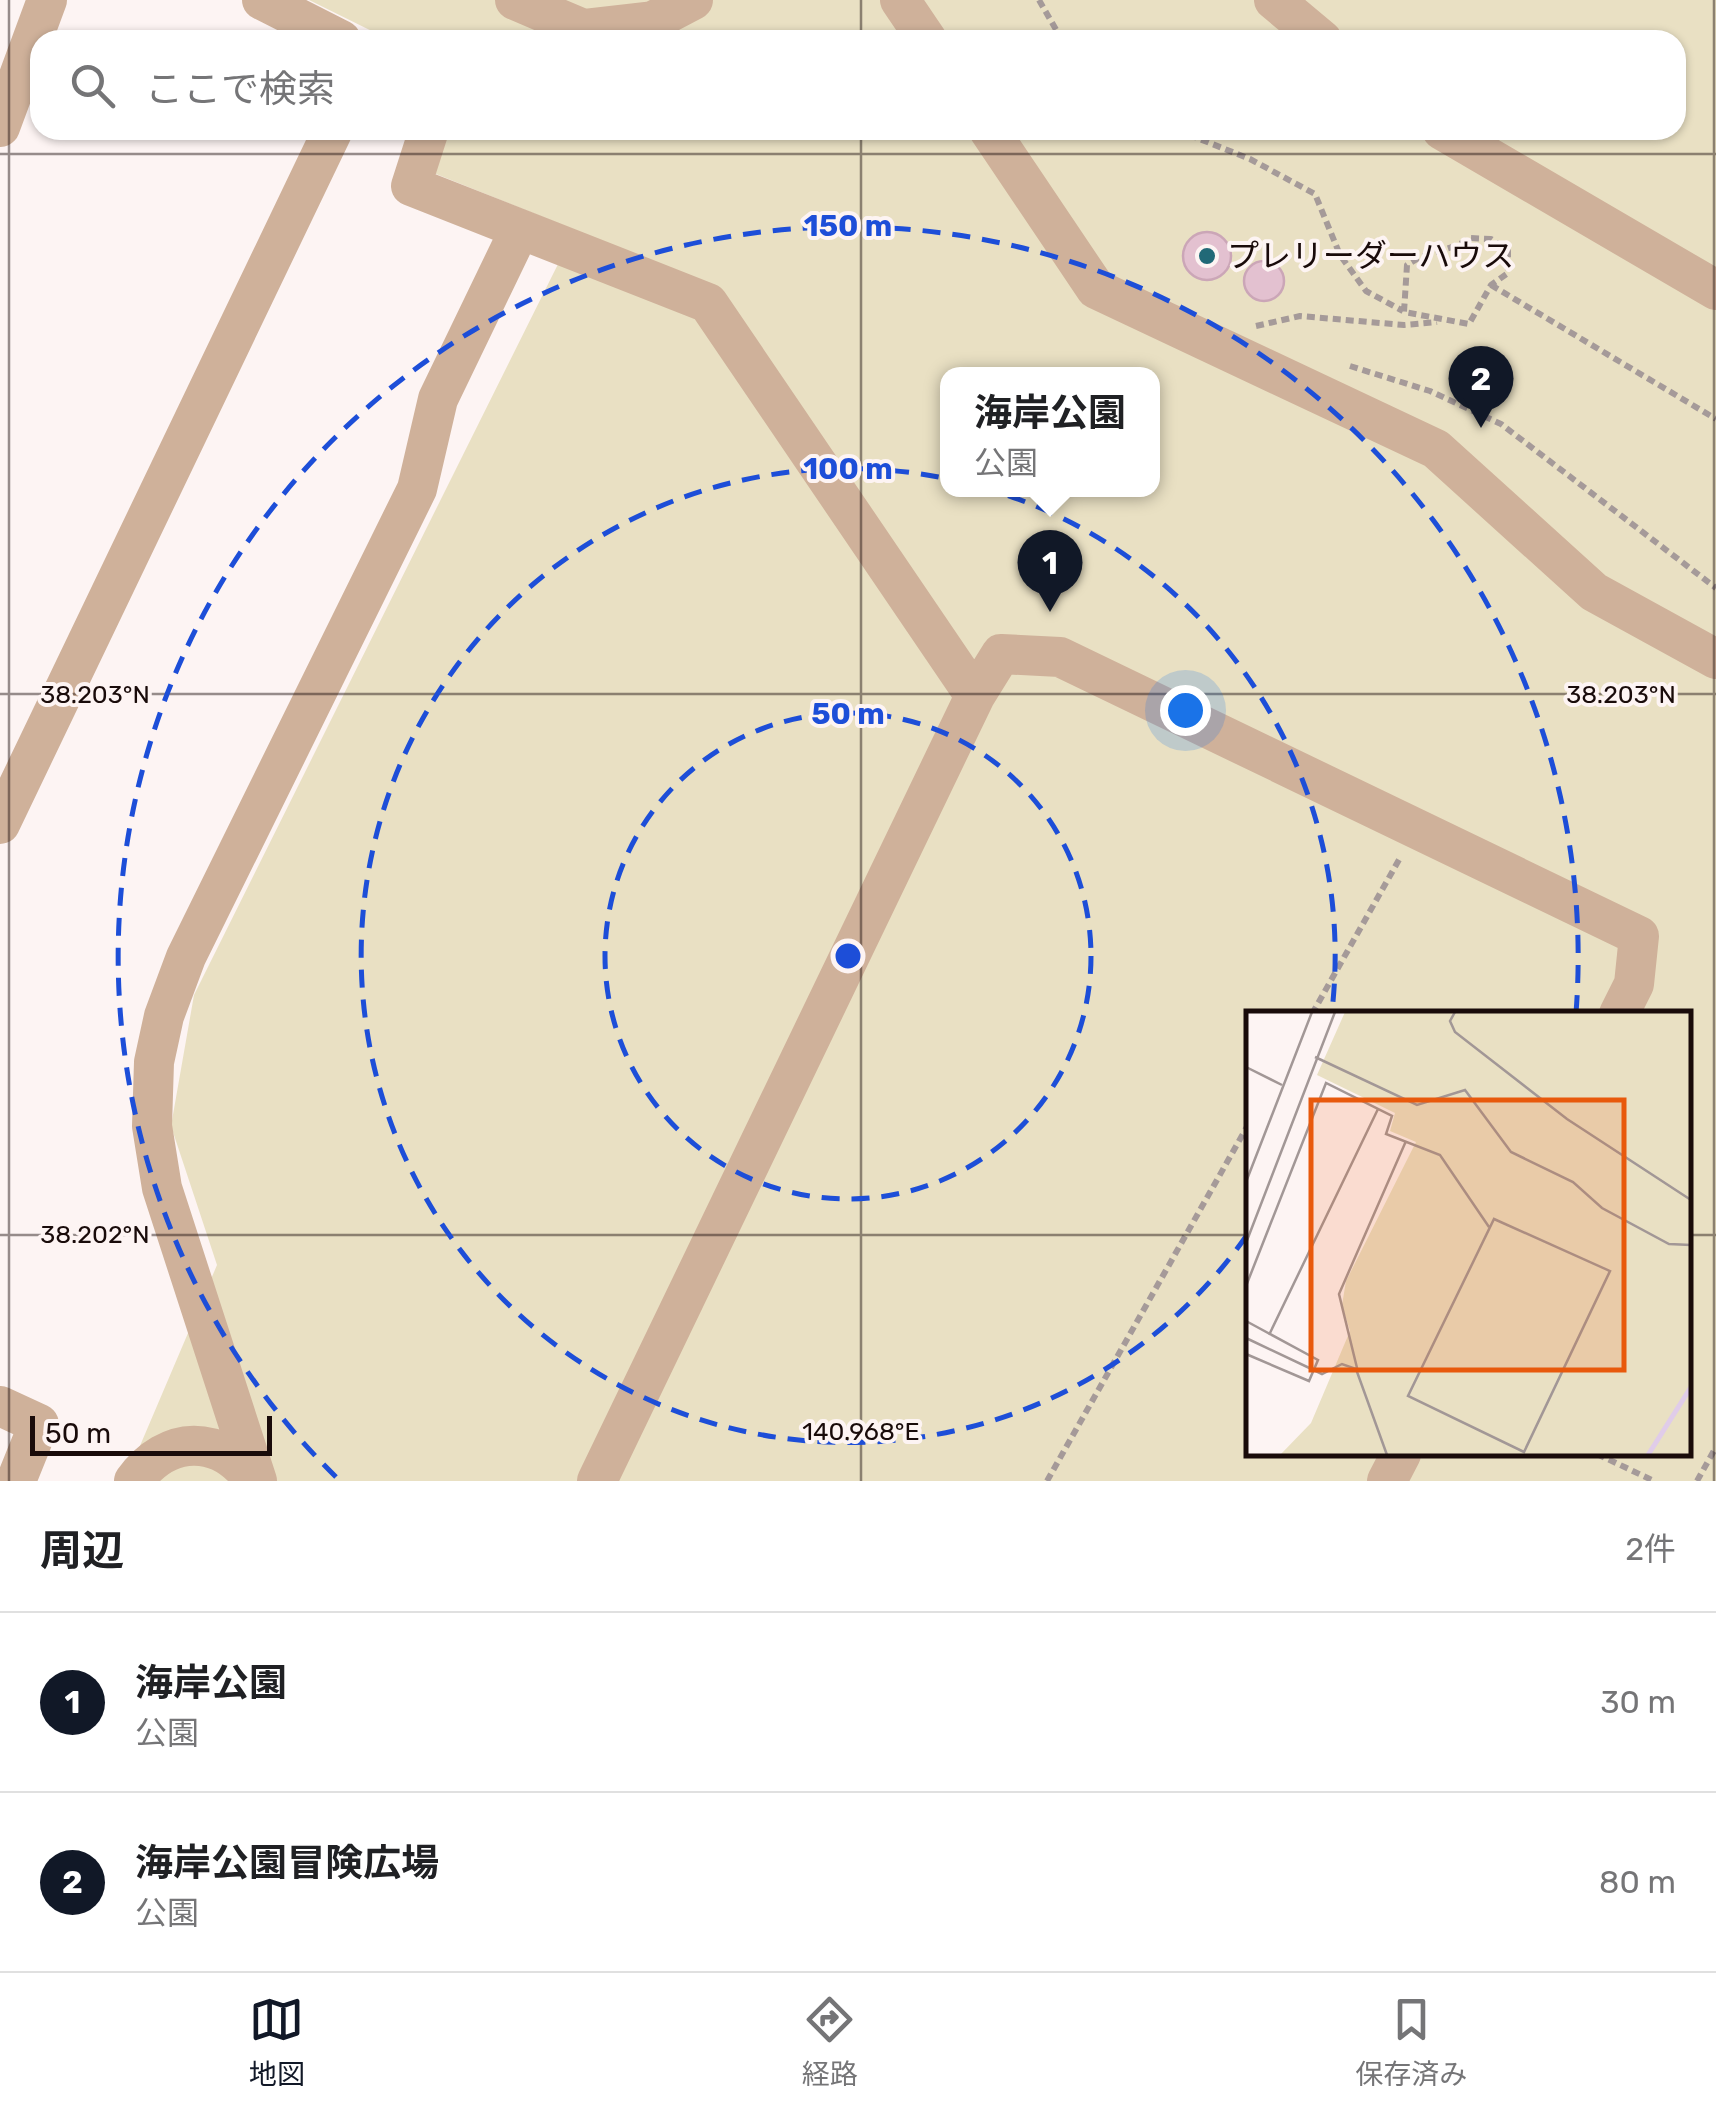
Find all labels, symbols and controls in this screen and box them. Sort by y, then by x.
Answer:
search box [30,30,1686,140]
icon: search [65,58,120,113]
text: ここで検索 [145,66,335,112]
text: 150 m [804,208,892,244]
place label: プレリーダーハウス [1227,237,1514,275]
marker: プレリーダーハウス [1196,245,1218,267]
pin: 2 [1448,346,1514,428]
popup [940,367,1160,497]
text: 海岸公園 [974,390,1126,436]
text: 公園 [974,444,1038,482]
text: 100 m [803,451,893,487]
pin: 1 [1018,530,1082,612]
text: 38.203°N [40,680,150,709]
text: 38.203°N [1566,680,1676,709]
your location [1160,685,1211,736]
text: 50 m [811,696,885,732]
centre of rings [830,938,866,974]
inset map [1246,1011,1691,1456]
text: 38.202°N [40,1220,150,1249]
scale bar [30,1411,272,1456]
text: 50 m [45,1417,111,1450]
text: 140.968°E [802,1417,920,1446]
text: 周辺 [40,1526,124,1576]
text: 2件 [1625,1530,1676,1568]
text: 海岸公園 [135,1660,287,1706]
text: 1 [65,1683,80,1721]
text: 30 m [1600,1683,1676,1721]
text: 公園 [135,1714,199,1752]
text: 海岸公園冒険広場 [135,1840,439,1886]
text: 2 [62,1863,83,1901]
text: 80 m [1599,1863,1676,1901]
text: 公園 [135,1894,199,1932]
tab: 地図 [249,1992,305,2092]
tab: 経路 [802,1992,858,2092]
tab: 保存済み [1355,1992,1467,2092]

